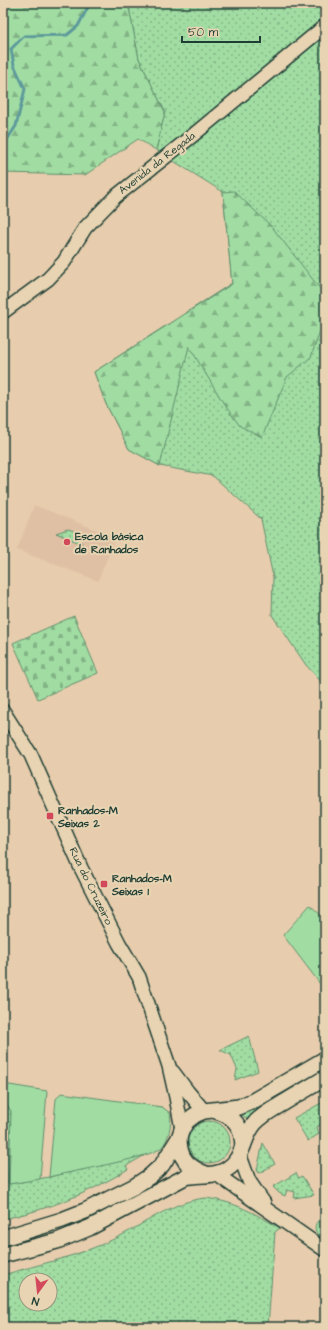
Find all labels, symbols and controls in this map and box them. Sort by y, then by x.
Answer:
scale bar [182,18,260,44]
text: 50 m [188,24,219,41]
street label: Avenida da Regada [116,128,199,198]
place label: Escola básica de Ranhados [74,529,144,557]
marker: Escola básica de Ranhados [62,537,72,547]
place label: Ranhados-M Seixas 2 [57,803,118,831]
marker: Ranhados-M Seixas 2 [45,811,55,821]
street label: Rua do Cruzeiro [66,845,117,928]
place label: Ranhados-M Seixas 1 [111,871,172,899]
marker: Ranhados-M Seixas 1 [99,879,109,889]
north arrow [18,1272,58,1312]
text: N [30,1293,41,1309]

